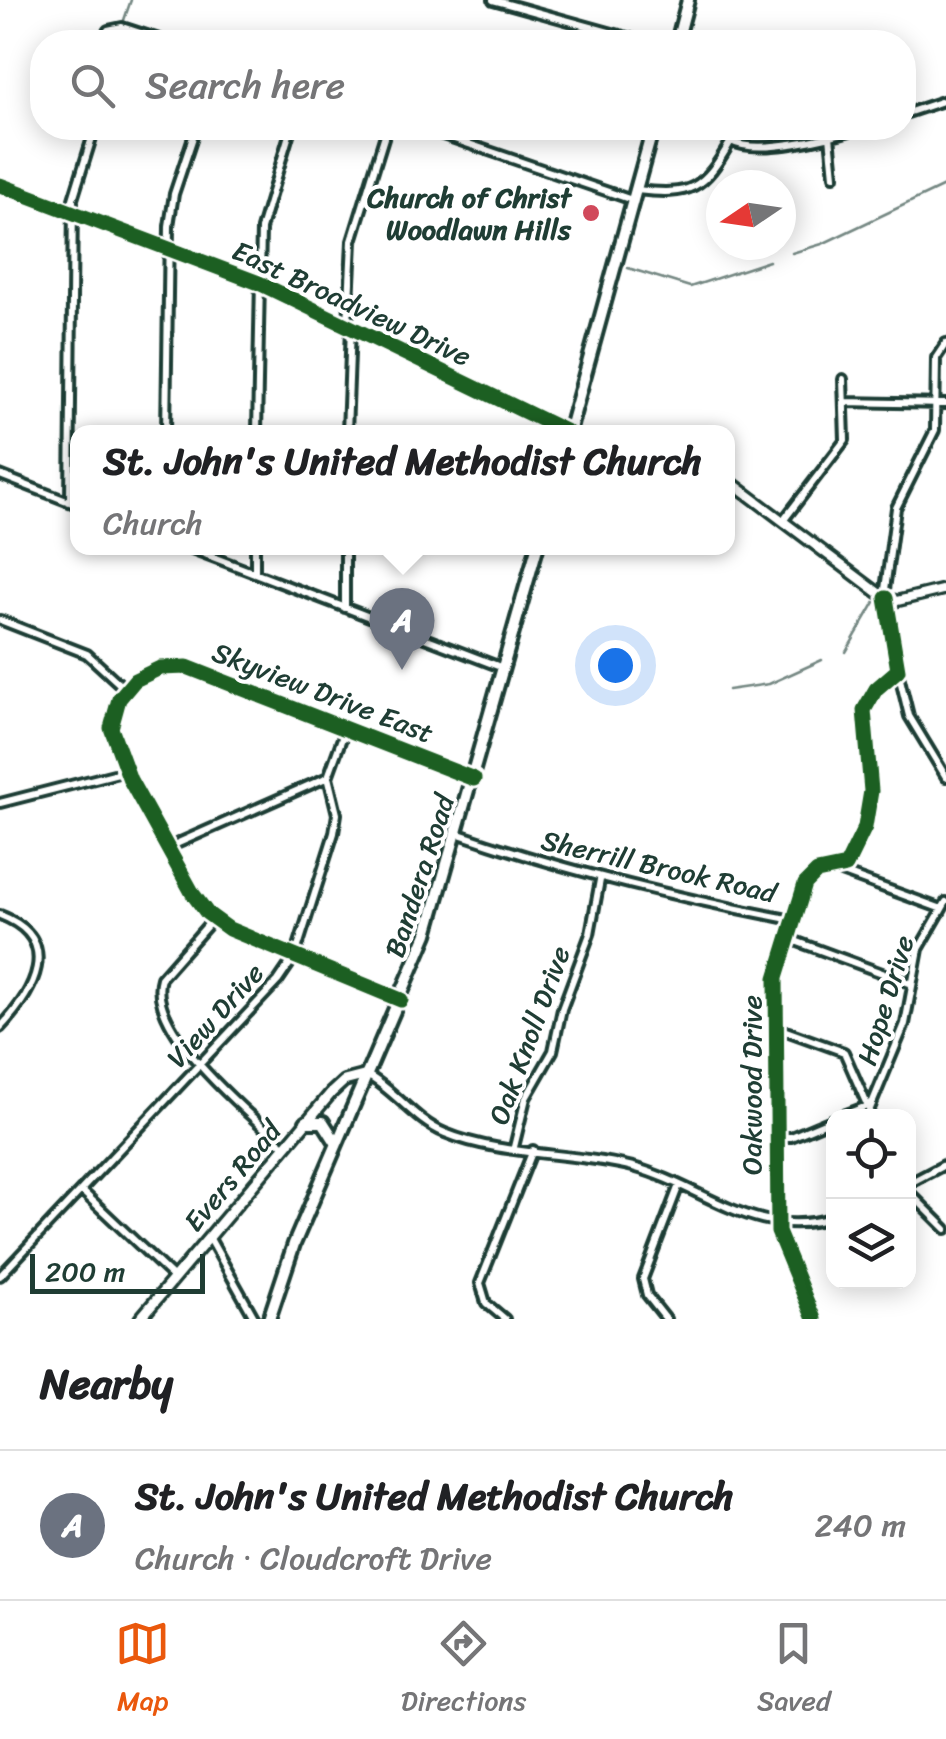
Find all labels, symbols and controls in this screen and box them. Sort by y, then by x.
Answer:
search box [30,30,916,140]
text: Search here [145,52,345,119]
icon: search [65,58,120,113]
north arrow [706,170,796,260]
place label: Church of Christ Woodlawn Hills [366,173,573,254]
marker: Church of Christ Woodlawn Hills [580,202,602,224]
street label: East Broadview Drive [224,226,480,380]
popup [70,425,735,555]
text: St. John's United Methodist Church [103,428,702,495]
text: Church [103,495,203,552]
pin: A [370,588,434,670]
street label: Skyview Drive East [205,628,441,757]
your location [590,640,641,691]
street label: Bandera Road [370,786,470,964]
street label: Sherrill Brook Road [536,816,783,918]
street label: Hope Drive [842,929,928,1071]
street label: Oak Knoll Drive [474,939,585,1132]
street label: View Drive [154,951,277,1080]
street label: Oakwood Drive [727,995,776,1175]
street label: Evers Road [171,1108,295,1243]
map controls [826,1109,916,1289]
button: locate [826,1109,916,1199]
button: layers [826,1199,916,1289]
text: 200 m [45,1247,125,1296]
scale bar [30,1249,205,1294]
text: Nearby [40,1347,173,1421]
text: St. John's United Methodist Church [135,1463,734,1530]
text: A [62,1497,83,1554]
text: 240 m [814,1497,906,1554]
text: Church · Cloudcroft Drive [135,1530,492,1587]
tab: Map [115,1616,170,1725]
tab: Directions [401,1616,526,1725]
tab: Saved [757,1616,831,1725]

